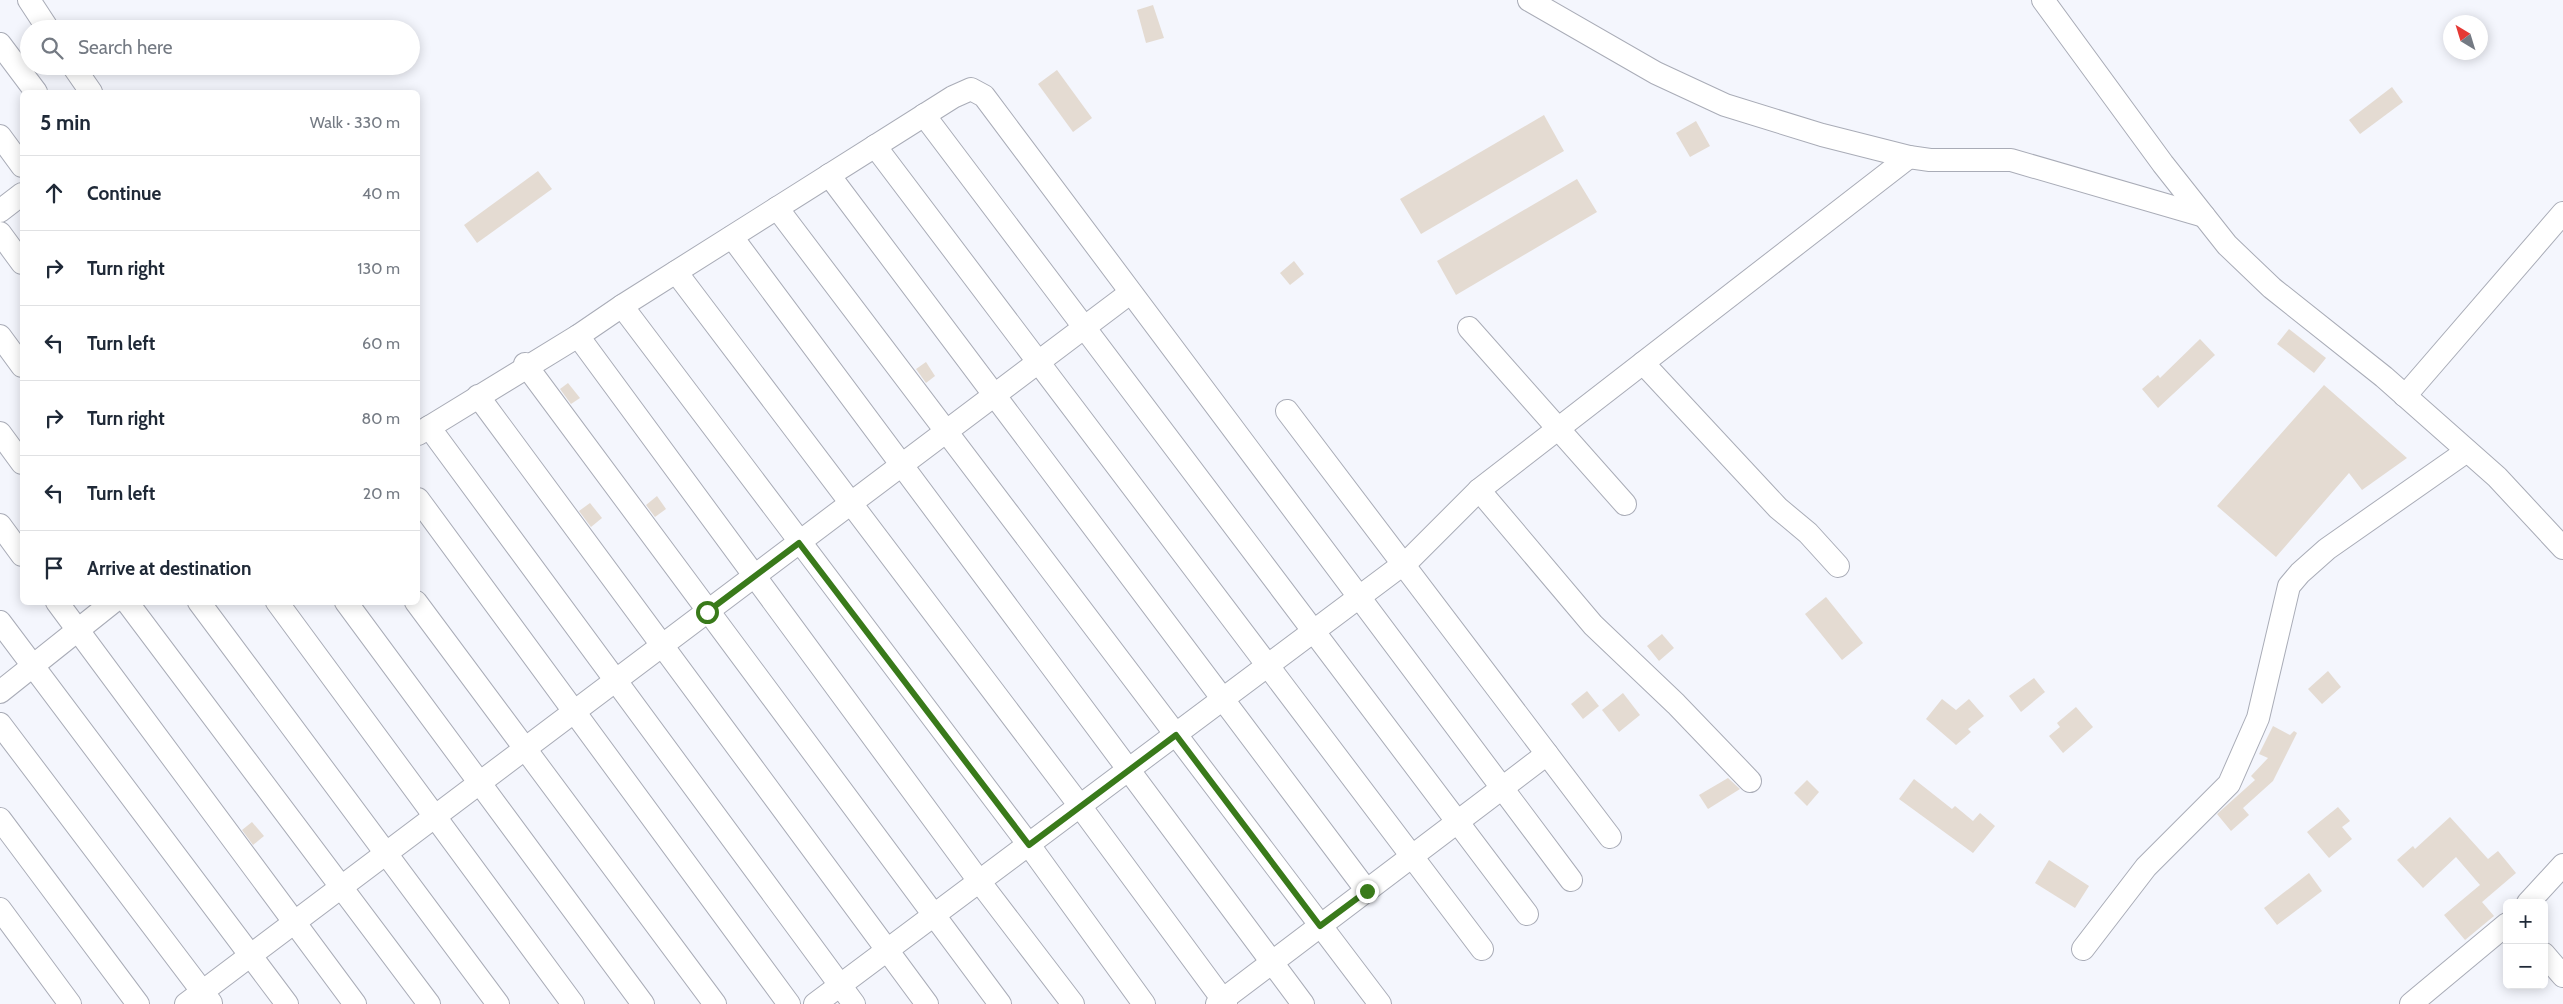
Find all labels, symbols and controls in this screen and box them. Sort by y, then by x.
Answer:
north arrow [2443,15,2488,60]
search box [20,20,420,75]
icon: search [38,34,66,62]
text: Search here [78,36,172,59]
text: 5 min [40,110,91,135]
text: Walk · 330 m [310,113,400,132]
icon: ahead [40,179,68,207]
text: Continue [87,182,161,205]
text: 40 m [362,184,400,203]
icon: right [40,254,68,282]
text: Turn right [87,257,165,280]
text: 130 m [357,259,400,278]
icon: left [40,329,68,357]
text: Turn left [87,332,155,355]
text: 60 m [362,334,400,353]
icon: right [40,404,68,432]
text: Turn right [87,407,165,430]
text: 80 m [362,409,400,428]
icon: left [40,479,68,507]
text: Turn left [87,482,155,505]
text: 20 m [363,484,400,503]
icon: arrive [40,554,68,582]
text: Arrive at destination [87,557,251,580]
route start [696,601,719,624]
route end [1356,880,1379,903]
map controls [2503,899,2548,989]
button: + [2503,899,2548,944]
button: − [2503,944,2548,989]

